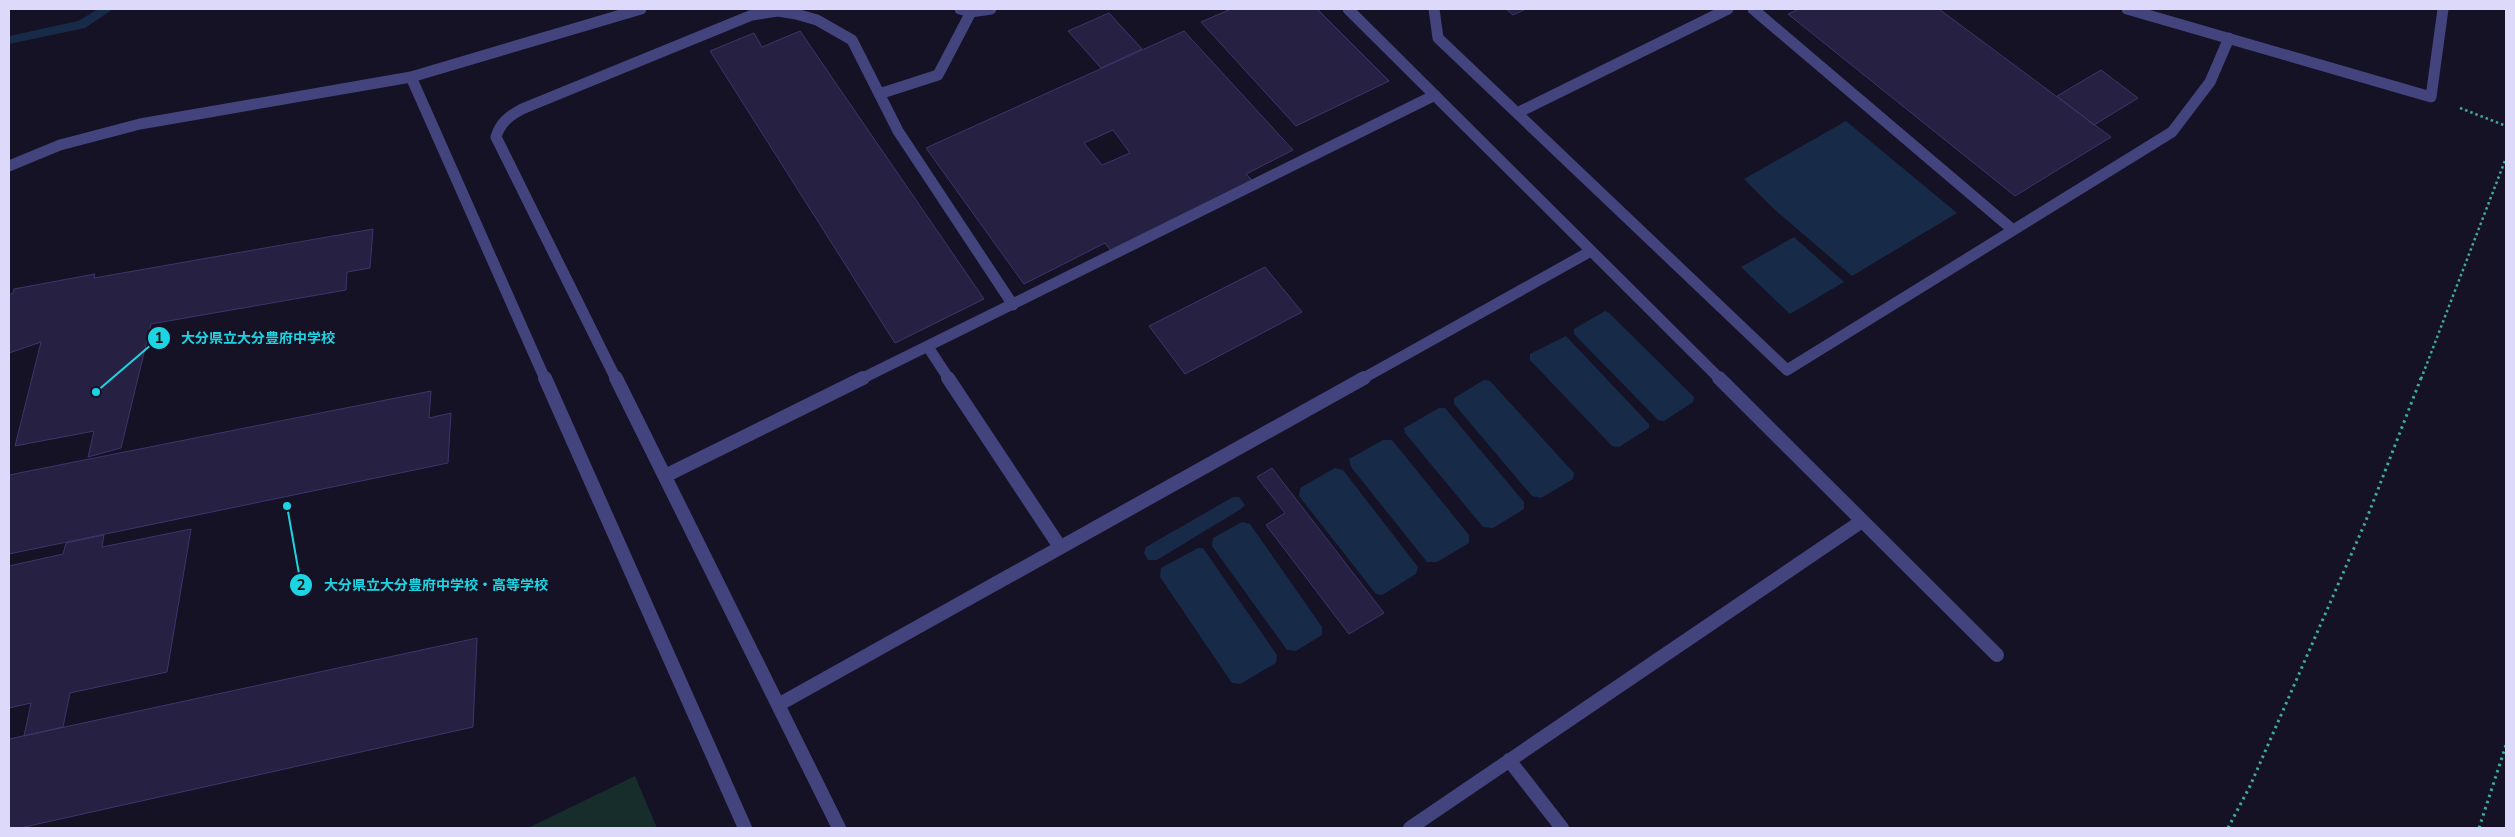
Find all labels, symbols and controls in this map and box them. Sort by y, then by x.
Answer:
callout: 大分県立大分豊府中学校 [146,324,345,353]
text: 1 [154,328,164,348]
text: 大分県立大分豊府中学校 [181,329,335,348]
callout: 大分県立大分豊府中学校・高等学校 [289,570,558,599]
text: 2 [296,575,306,595]
text: 大分県立大分豊府中学校・高等学校 [324,576,548,595]

